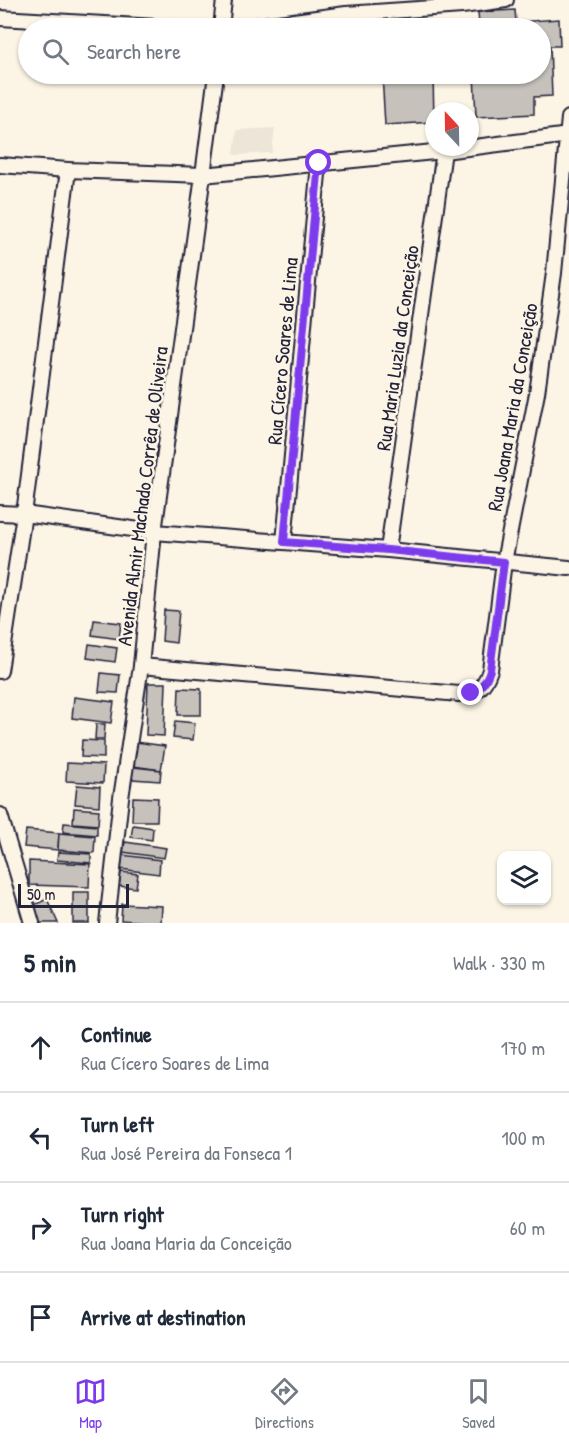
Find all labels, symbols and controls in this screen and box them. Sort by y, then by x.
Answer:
search box [18,18,551,84]
icon: search [39,35,72,68]
text: Search here [87,36,181,66]
north arrow [425,102,479,156]
route start [305,149,331,175]
street label: Rua Maria Luzia da Conceição [369,244,425,452]
street label: Rua Cícero Soares de Lima [260,256,304,446]
street label: Rua Joana Maria da Conceição [480,301,544,513]
street label: Avenida Almir Machado Corrêa de Oliveira [110,345,174,647]
route end [457,679,483,705]
map controls [497,851,551,905]
button: layers [497,851,551,905]
scale bar [18,881,129,908]
text: 50 m [27,883,56,905]
text: 5 min [24,945,76,980]
text: Walk · 330 m [453,949,545,976]
text: Continue [81,1019,152,1049]
icon: ahead [24,1031,57,1064]
text: 170 m [501,1034,545,1061]
text: Rua Cícero Soares de Lima [81,1049,269,1076]
text: Turn left [81,1109,154,1139]
icon: left [24,1121,57,1154]
text: 100 m [502,1124,545,1151]
text: Rua José Pereira da Fonseca 1 [81,1139,292,1166]
text: Turn right [81,1199,164,1229]
icon: right [24,1211,57,1244]
text: 60 m [510,1214,545,1241]
text: Rua Joana Maria da Conceição [81,1229,292,1256]
icon: arrive [24,1301,57,1334]
text: Arrive at destination [81,1302,246,1332]
tab: Map [74,1375,107,1433]
tab: Directions [255,1375,314,1433]
tab: Saved [462,1375,495,1433]

